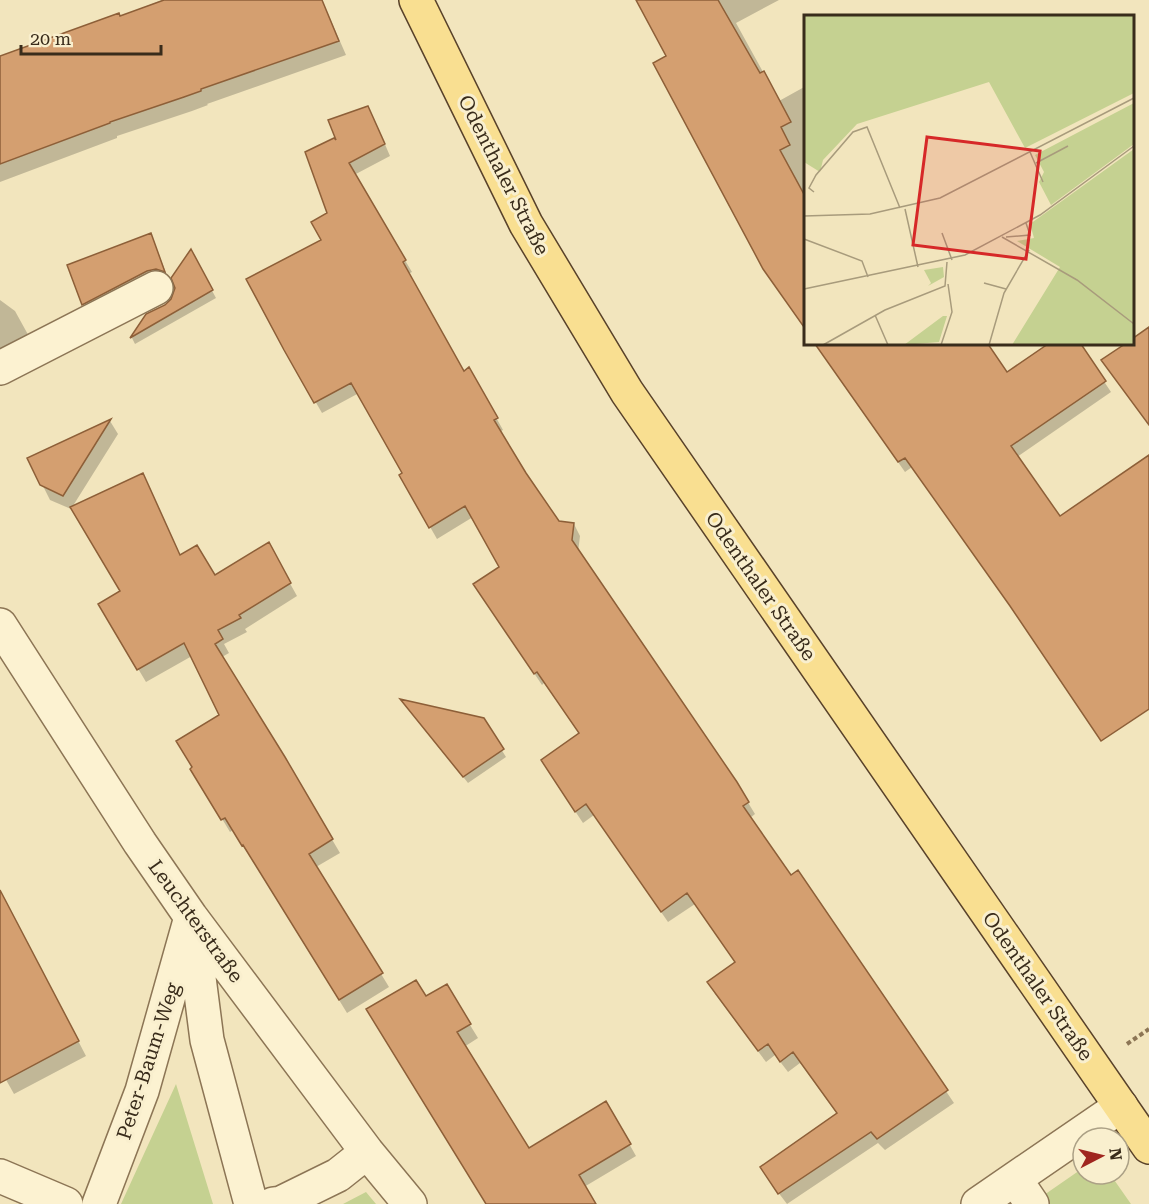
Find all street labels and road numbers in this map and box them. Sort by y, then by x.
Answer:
street label: Odenthaler Straße [453,91,555,259]
street label: Odenthaler Straße [701,507,821,665]
street label: Leuchterstraße [143,855,249,987]
street label: Odenthaler Straße [978,907,1098,1065]
street label: Peter-Baum-Weg [111,979,185,1142]

